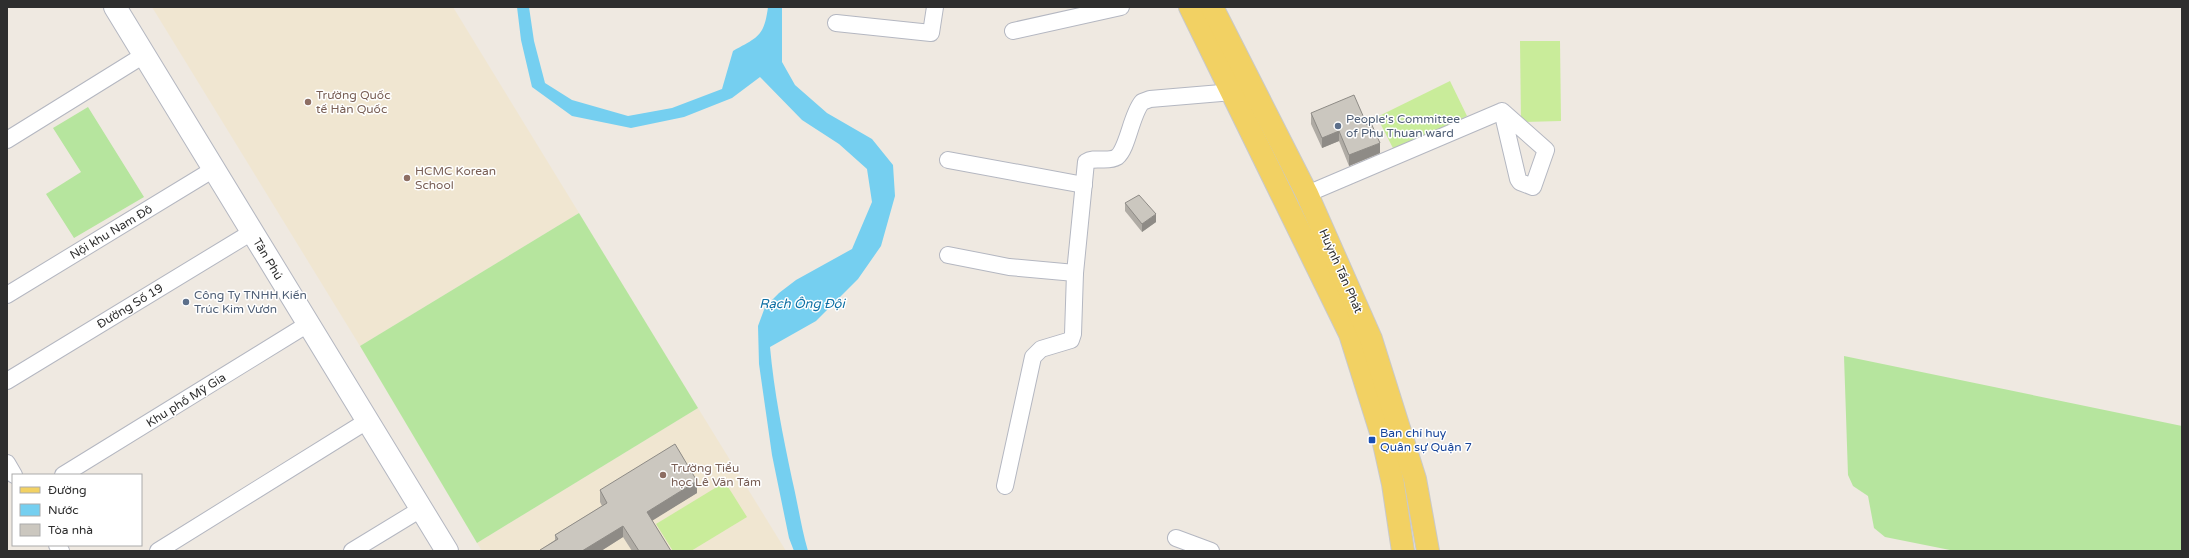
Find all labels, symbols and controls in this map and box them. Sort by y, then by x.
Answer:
place label: Trường Quốc tế Hàn Quốc [316,88,391,116]
marker: Trường Quốc tế Hàn Quốc [303,97,313,107]
place label: People's Committee of Phu Thuan ward [1346,112,1460,140]
marker: People's Committee of Phu Thuan ward [1333,121,1343,131]
place label: HCMC Korean School [415,164,496,192]
marker: HCMC Korean School [402,173,412,183]
street label: Nội khu Nam Đô [67,202,155,262]
street label: Huỳnh Tấn Phát [1316,227,1366,316]
street label: Tân Phú [250,236,286,282]
street label: Đường Số 19 [94,281,166,331]
place label: Công Ty TNHH Kiến Trúc Kim Vươn [194,288,307,316]
water label: Rạch Ông Đội [759,296,846,312]
marker: Công Ty TNHH Kiến Trúc Kim Vươn [181,297,191,307]
street label: Khu phố Mỹ Gia [144,370,228,430]
place label: Ban chỉ huy Quân sự Quận 7 [1380,426,1472,454]
marker: Ban chỉ huy Quân sự Quận 7 [1367,435,1377,445]
place label: Trường Tiểu học Lê Văn Tám [671,461,761,489]
marker: Trường Tiểu học Lê Văn Tám [658,470,668,480]
legend [12,474,142,546]
text: Đường [48,483,87,497]
text: Nước [48,503,79,517]
text: Tòa nhà [48,523,93,537]

